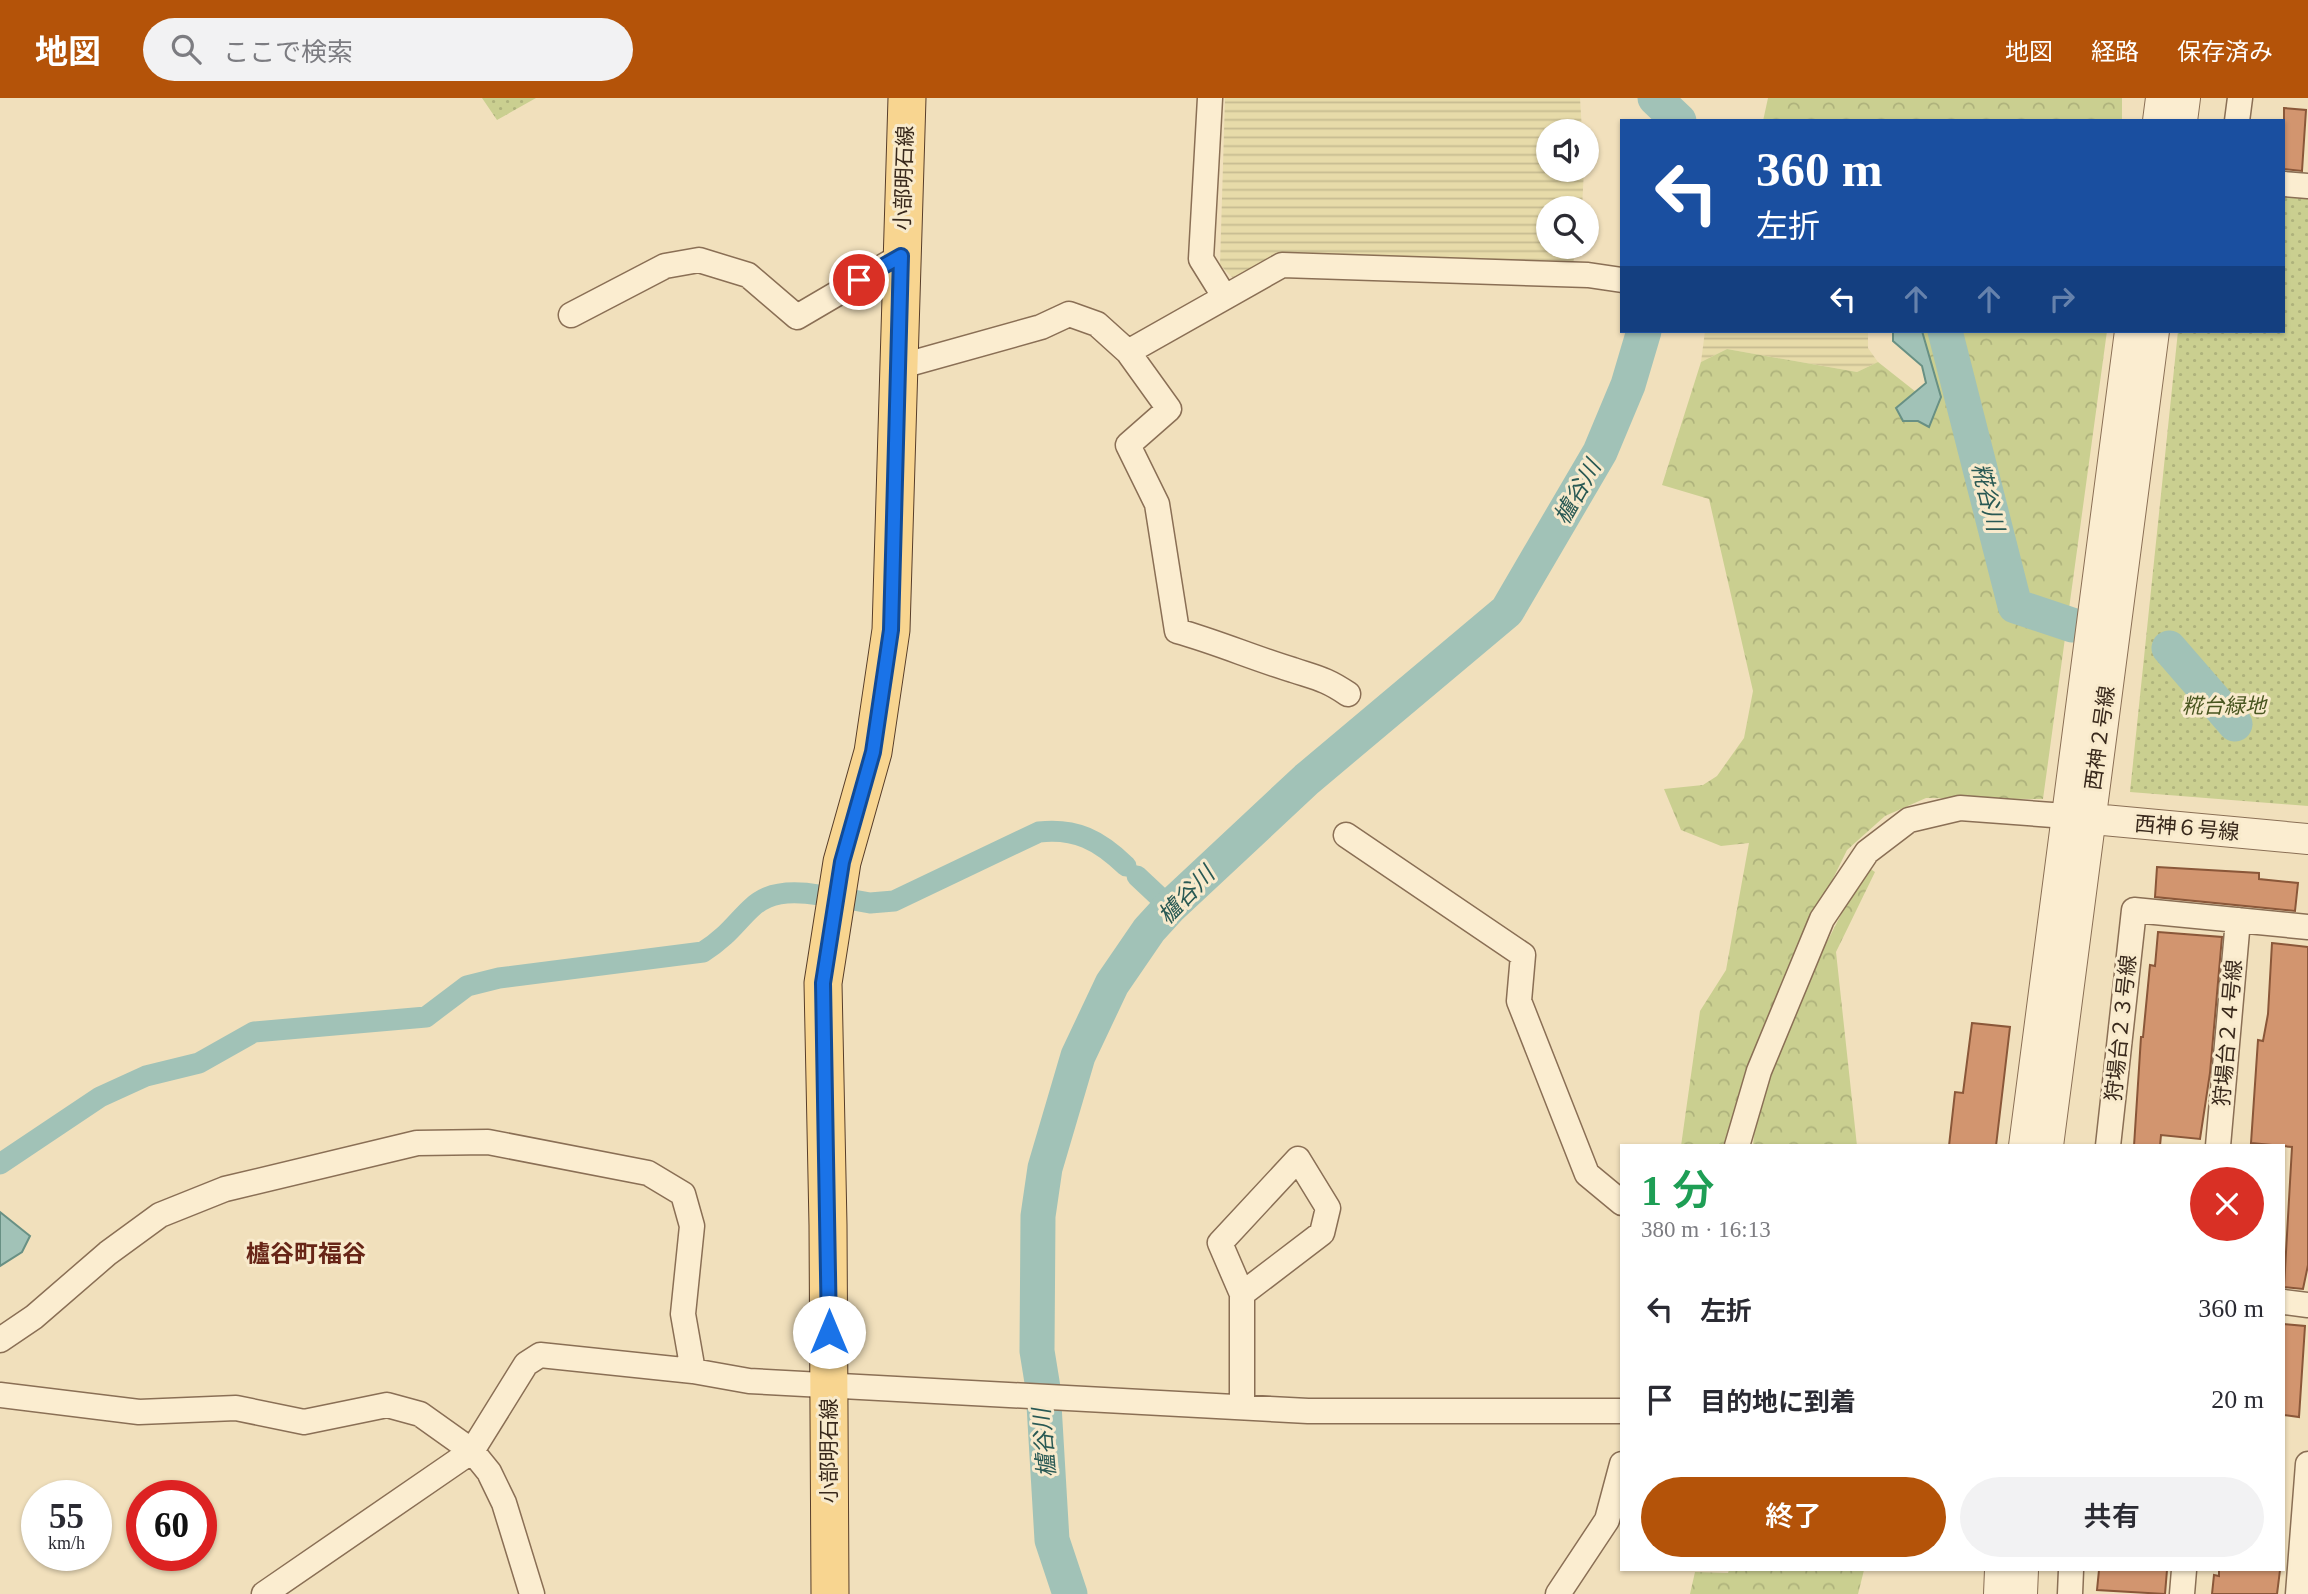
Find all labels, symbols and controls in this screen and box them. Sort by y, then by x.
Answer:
search box [143,18,633,81]
icon: search [167,30,205,68]
text: 地図 [35,34,101,70]
text: ここで検索 [223,38,353,67]
text: 地図 [2005,39,2053,65]
text: 経路 [2091,39,2139,65]
text: 保存済み [2177,39,2273,65]
map controls [1536,119,1599,259]
button: sound [1536,119,1599,182]
street label: 小部明石線 [890,125,918,231]
text: 360 m [1756,142,1883,197]
icon: left [1641,147,1732,238]
button: search [1536,196,1599,259]
text: 左折 [1756,208,1820,244]
pin [829,250,889,310]
icon: arrive [840,261,878,299]
icon: left [1824,280,1862,318]
icon: ahead [1897,280,1935,318]
icon: ahead [1970,280,2008,318]
icon: right [2043,280,2081,318]
water label: 櫨谷川 [1549,454,1607,528]
water label: 糀谷川 [1967,461,2009,537]
street label: 西神２号線 [2081,684,2119,792]
park label: 糀台緑地 [2182,694,2268,718]
street label: 西神６号線 [2134,811,2240,845]
water label: 櫨谷川 [1153,860,1221,929]
street label: 狩場台２３号線 [2101,954,2141,1102]
street label: 狩場台２４号線 [2210,959,2246,1107]
button: close [2190,1167,2264,1241]
text: 1 分 [1641,1168,1715,1214]
text: 380 m · 16:13 [1641,1217,1771,1242]
district label: 櫨谷町福谷 [246,1241,366,1267]
icon: left [1641,1290,1679,1328]
text: 360 m [2198,1294,2264,1323]
position arrow [792,1295,866,1369]
text: 左折 [1700,1297,1752,1326]
icon: arrive [1641,1381,1679,1419]
text: 20 m [2211,1385,2264,1414]
text: 目的地に到着 [1700,1388,1856,1417]
street label: 小部明石線 [817,1399,841,1504]
water label: 櫨谷川 [1029,1405,1060,1478]
button: 終了 [1641,1477,1946,1557]
button: 共有 [1960,1477,2264,1557]
speed limit sign: 60 [126,1480,217,1571]
text: 55 [49,1497,84,1536]
text: km/h [48,1533,85,1553]

